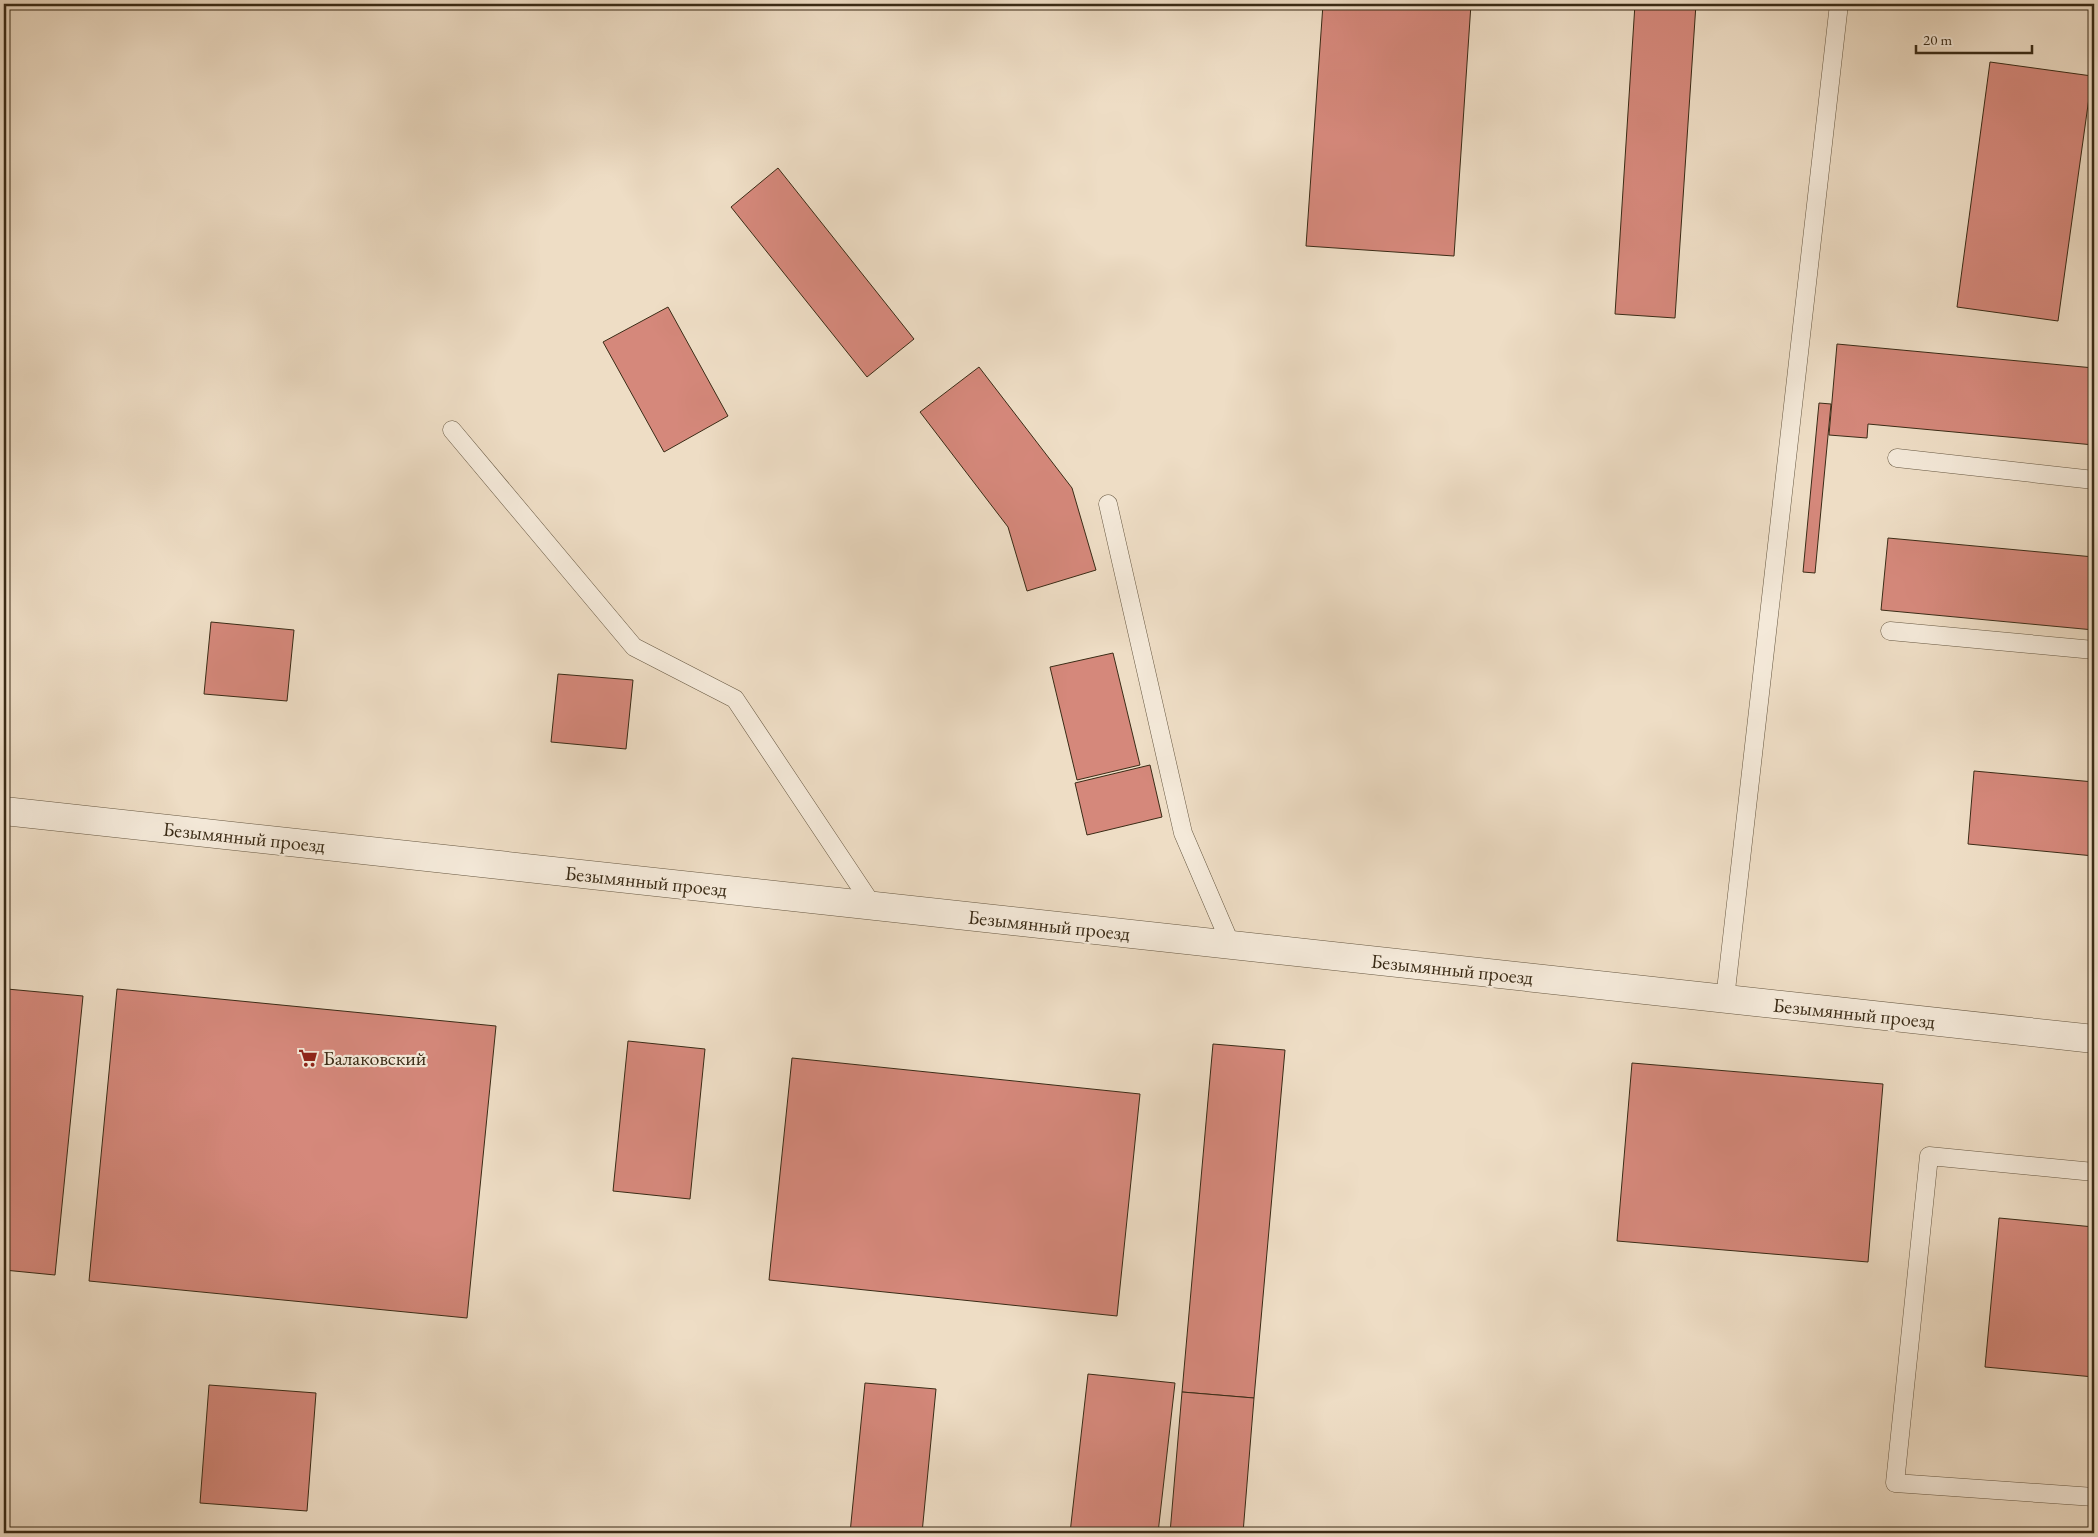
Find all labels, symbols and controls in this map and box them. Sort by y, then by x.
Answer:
scale bar [1916,22,2032,54]
text: 20 m [1923,30,1952,49]
street label: Безымянный проезд [162,816,326,858]
street label: Безымянный проезд [564,860,728,902]
street label: Безымянный проезд [967,904,1131,946]
street label: Безымянный проезд [1370,948,1534,990]
street label: Безымянный проезд [1772,992,1936,1034]
place label: Балаковский [323,1045,427,1071]
supermarket icon: Балаковский [297,1047,319,1069]

